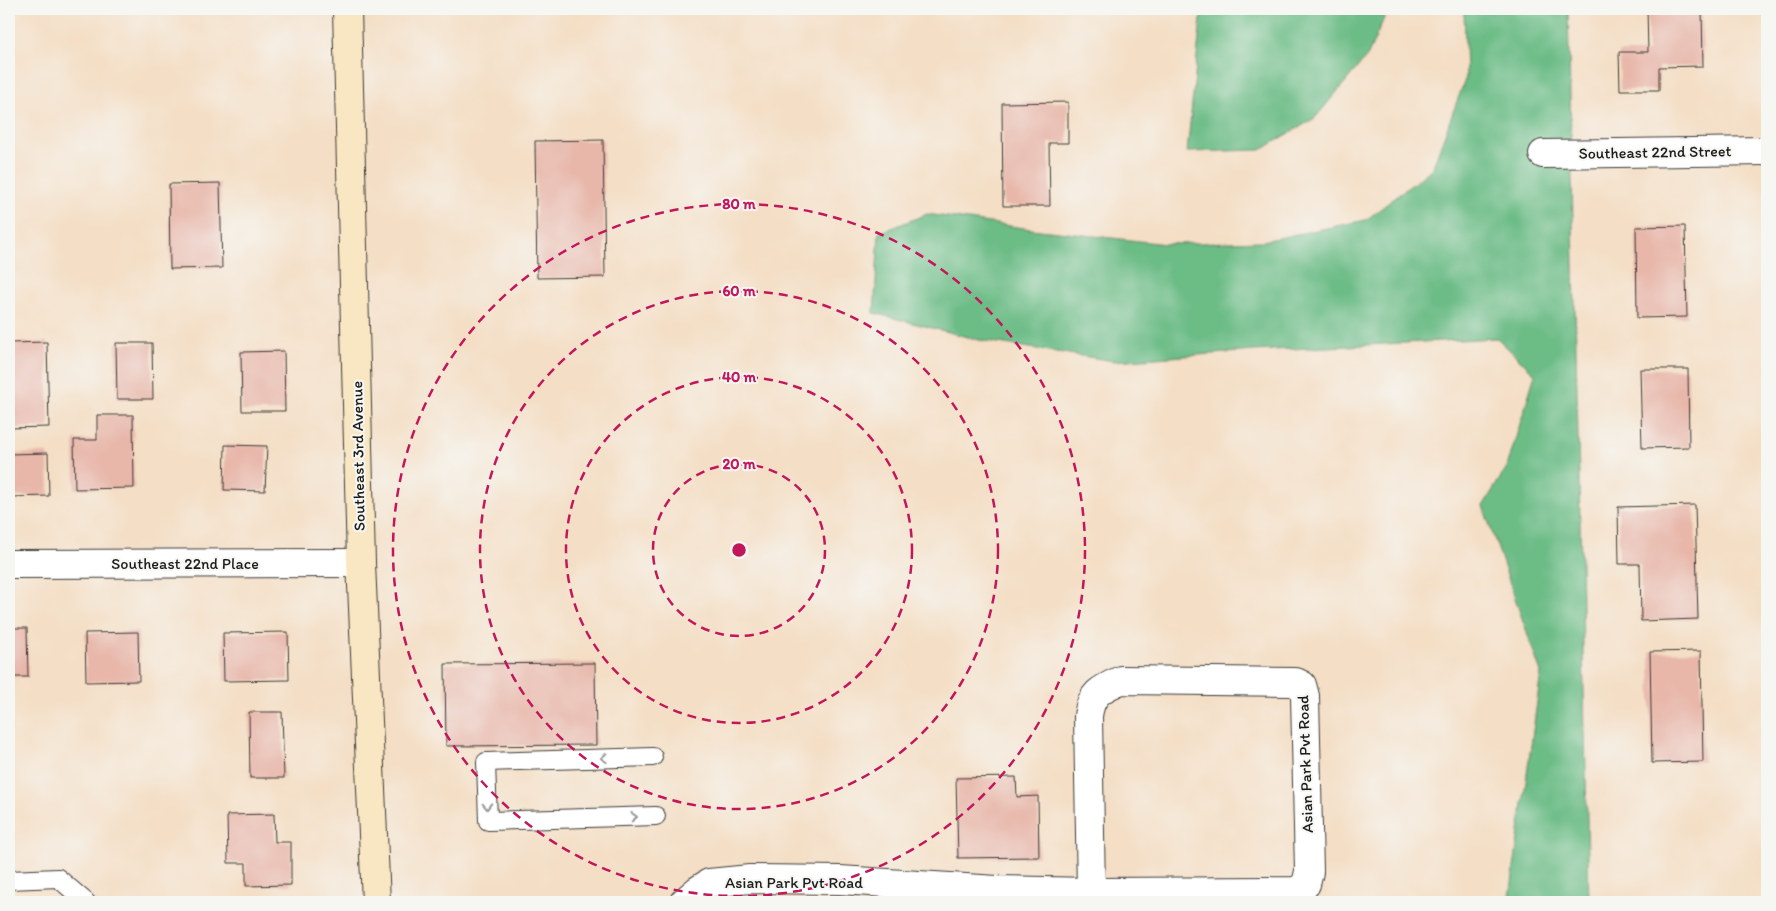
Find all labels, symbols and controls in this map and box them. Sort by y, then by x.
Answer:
street label: Southeast 22nd Street [1578,141,1732,163]
text: 80 m [722,195,756,213]
text: 60 m [722,282,756,300]
text: 40 m [722,368,757,386]
street label: Southeast 3rd Avenue [347,381,369,531]
text: 20 m [722,455,756,473]
centre of rings [730,541,748,559]
street label: Southeast 22nd Place [111,554,259,573]
street label: Asian Park Pvt Road [1293,695,1317,833]
one-way arrow [600,753,608,763]
one-way arrow [482,802,492,810]
one-way arrow [631,811,639,822]
street label: Asian Park Pvt Road [725,873,863,892]

